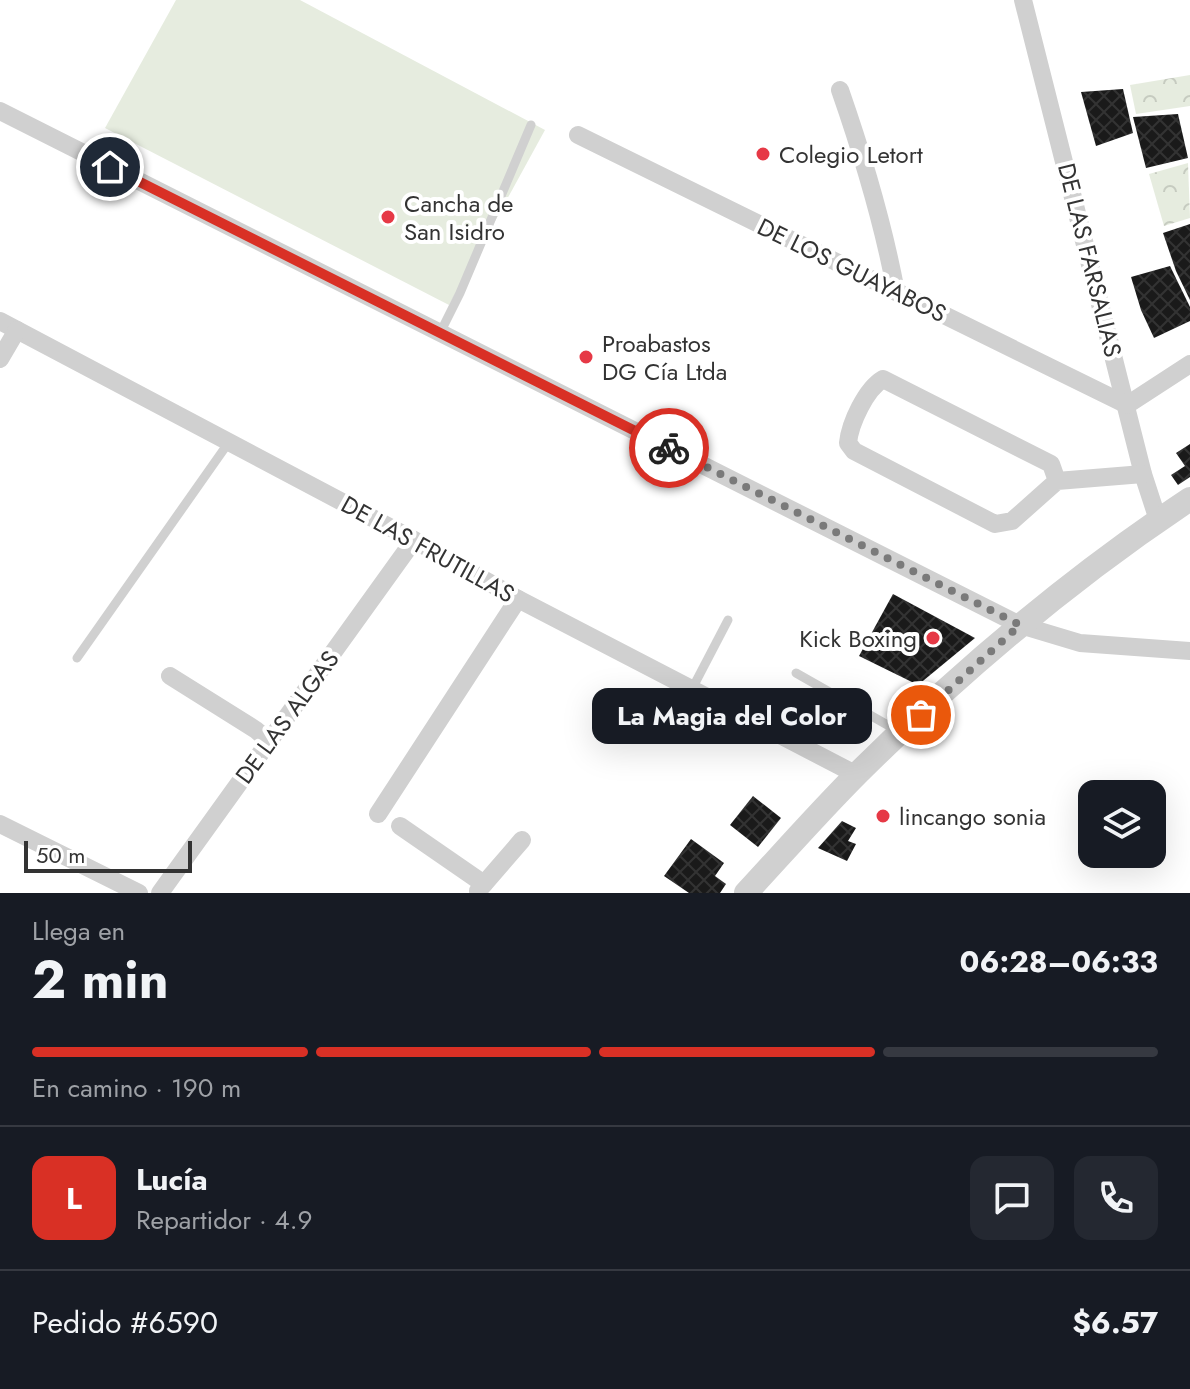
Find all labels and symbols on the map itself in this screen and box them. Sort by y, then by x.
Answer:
pin [76,133,144,201]
place label: Colegio Letort [779,137,923,172]
marker: Colegio Letort [754,145,772,163]
street label: DE LAS FARSALIAS [1049,159,1131,361]
place label: Cancha de San Isidro [404,186,513,249]
marker: Cancha de San Isidro [379,208,397,226]
street label: DE LOS GUAYABOS [752,209,952,331]
place label: Proabastos DG Cía Ltda [602,326,727,389]
marker: Proabastos DG Cía Ltda [577,348,595,366]
courier [629,408,709,488]
street label: DE LAS FRUTILLAS [335,487,521,611]
place label: Kick Boxing [799,621,917,656]
marker: Kick Boxing [924,629,942,647]
street label: DE LAS ALGAS [227,643,347,791]
pin [887,681,955,749]
callout: La Magia del Color [593,687,873,743]
place label: lincango sonia [899,799,1046,834]
marker: lincango sonia [874,807,892,825]
scale bar [24,837,192,873]

